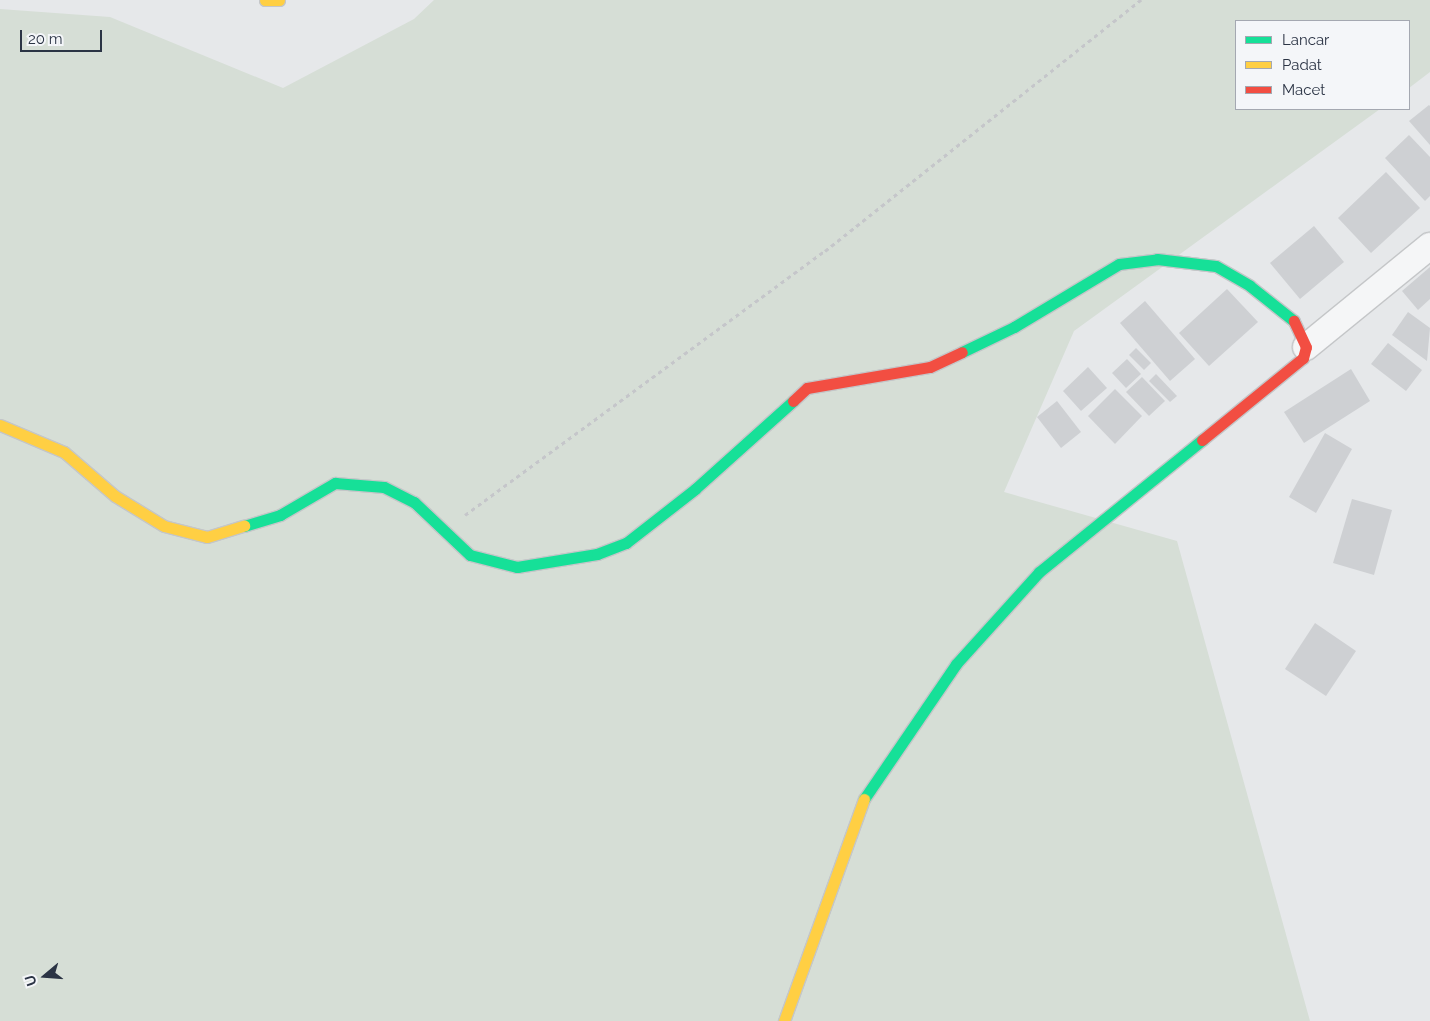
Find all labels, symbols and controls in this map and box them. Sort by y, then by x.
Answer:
scale bar [22,20,105,52]
legend [1235,20,1410,110]
text: 20 m [28,30,63,48]
text: Lancar [1282,31,1329,49]
text: Padat [1282,56,1322,74]
text: Macet [1282,81,1325,99]
north arrow [20,951,70,1001]
text: U [22,973,40,988]

